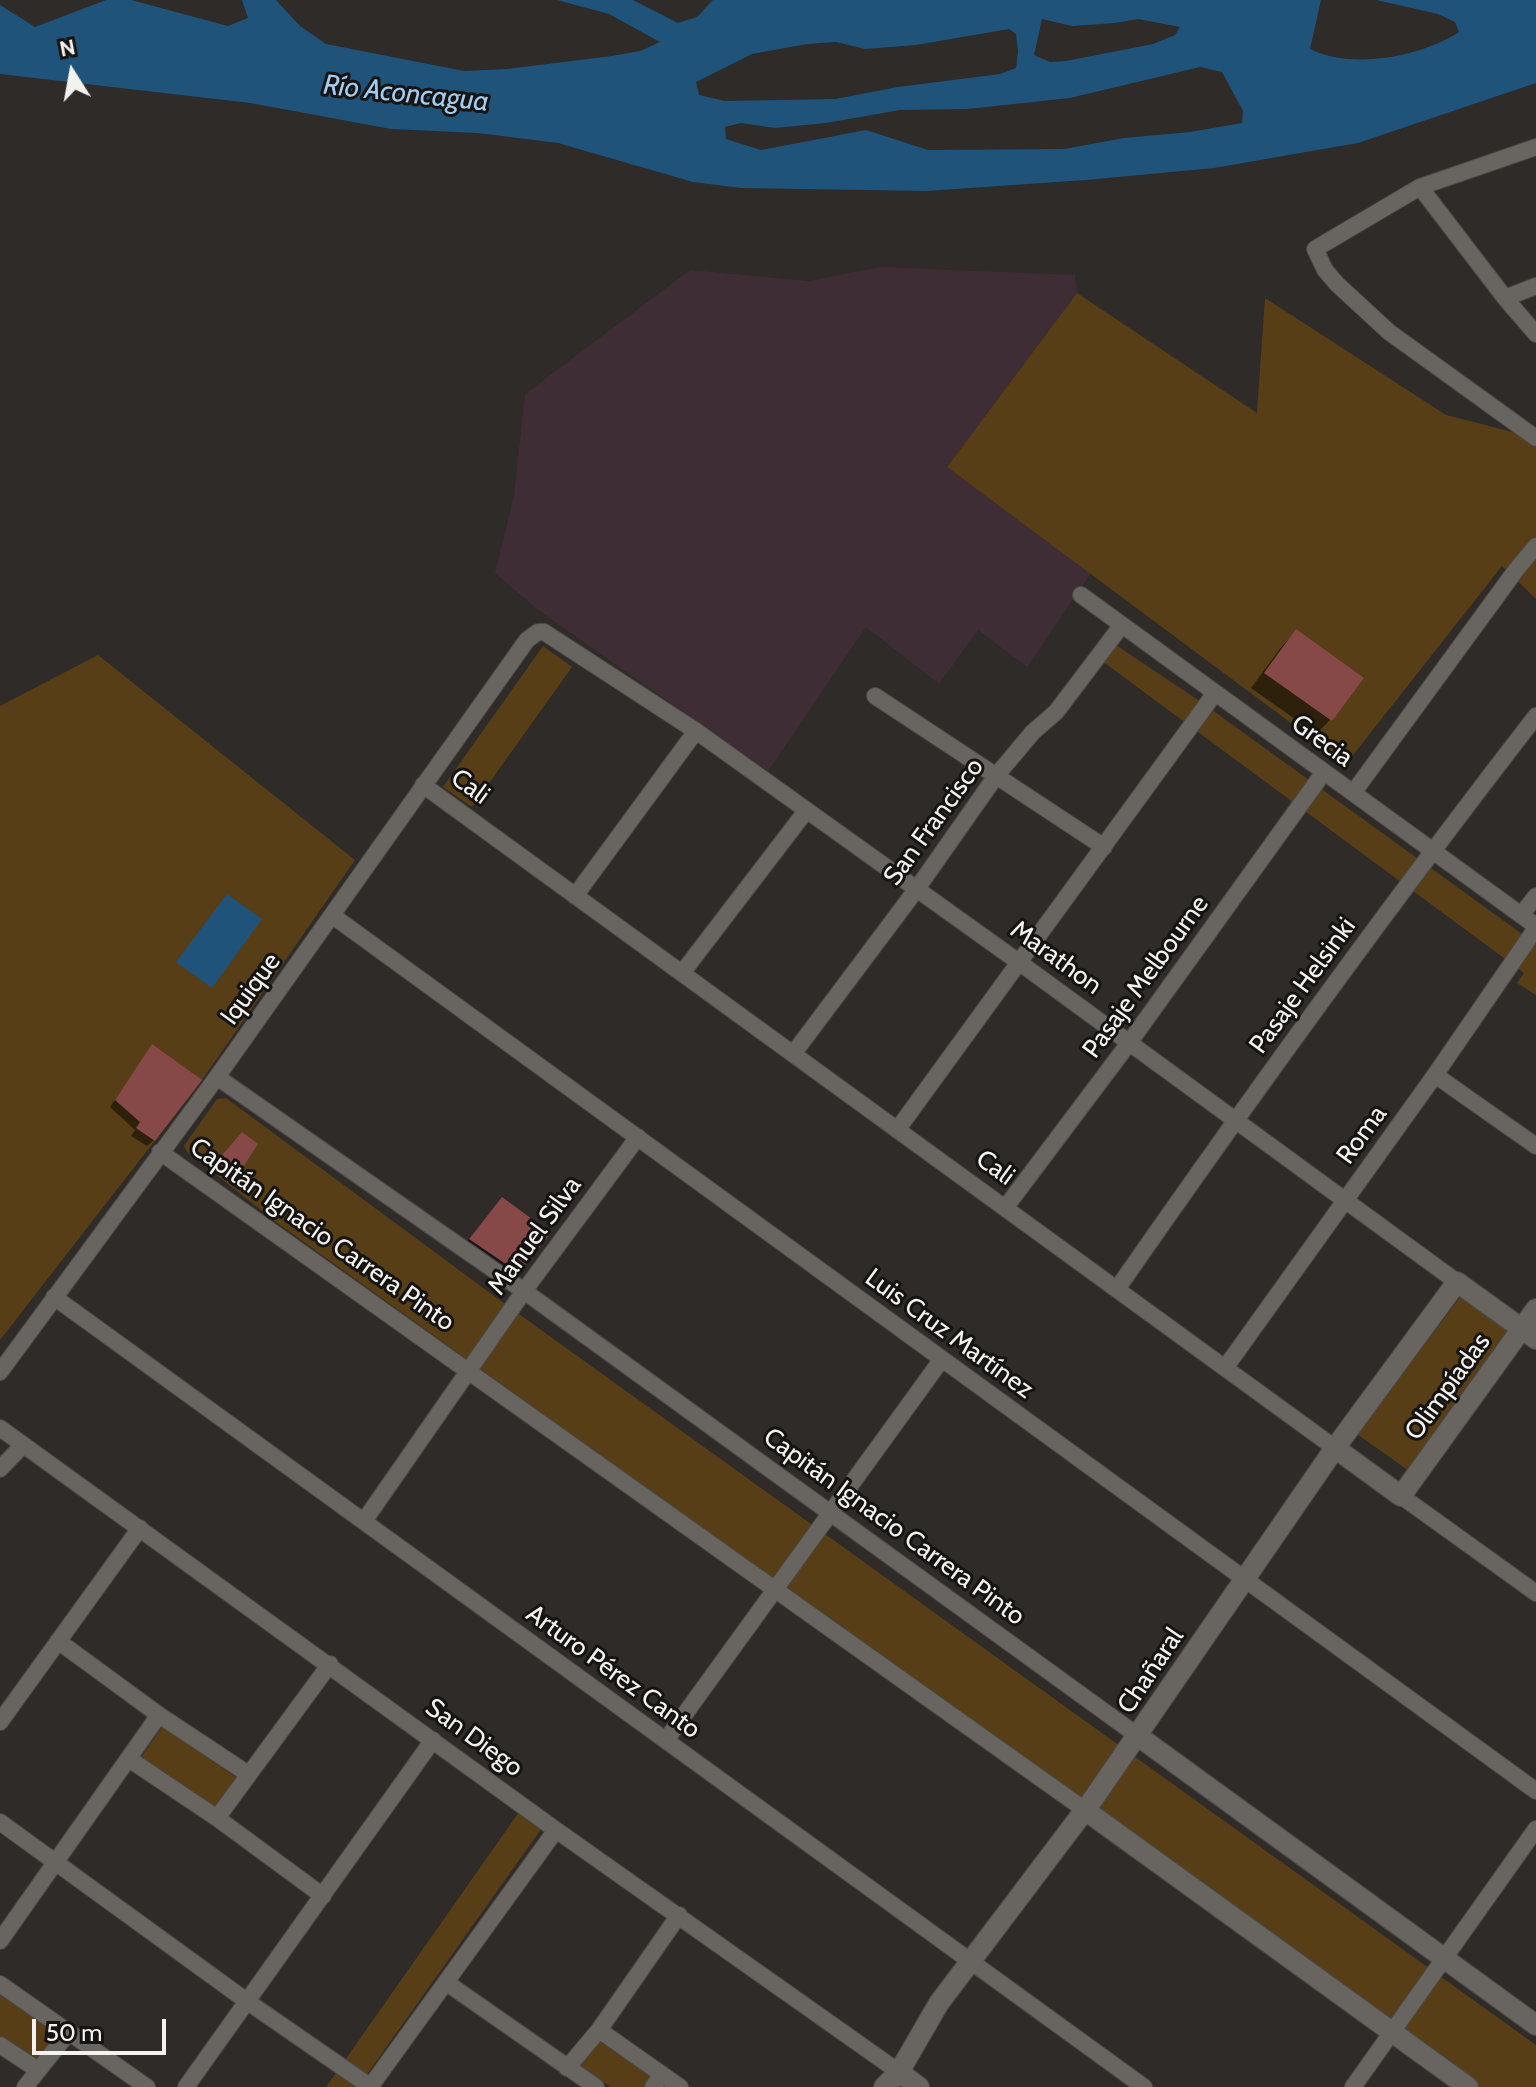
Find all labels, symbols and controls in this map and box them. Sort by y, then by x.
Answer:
north arrow [32,32,112,112]
text: N [57,33,78,63]
water label: Río Aconcagua [322,69,490,119]
street label: Grecia [1285,708,1359,774]
street label: San Francisco [877,752,991,892]
street label: Cali [445,763,495,811]
street label: Pasaje Melbourne [1076,890,1216,1064]
street label: Pasaje Helsinki [1243,912,1363,1060]
street label: Marathon [1004,914,1108,1002]
street label: Iquique [214,947,288,1031]
street label: Roma [1330,1100,1394,1170]
street label: Capitán Ignacio Carrera Pinto [184,1132,460,1338]
street label: Cali [970,1144,1020,1192]
street label: Manuel Silva [482,1171,588,1301]
street label: Luis Cruz Martínez [859,1262,1039,1406]
street label: Olimpíadas [1399,1327,1497,1447]
street label: Capitán Ignacio Carrera Pinto [757,1422,1031,1632]
street label: Arturo Pérez Canto [520,1598,706,1746]
street label: Chañaral [1111,1622,1191,1720]
street label: San Diego [419,1692,529,1784]
scale bar [36,2003,170,2053]
text: 50 m [46,2018,102,2047]

